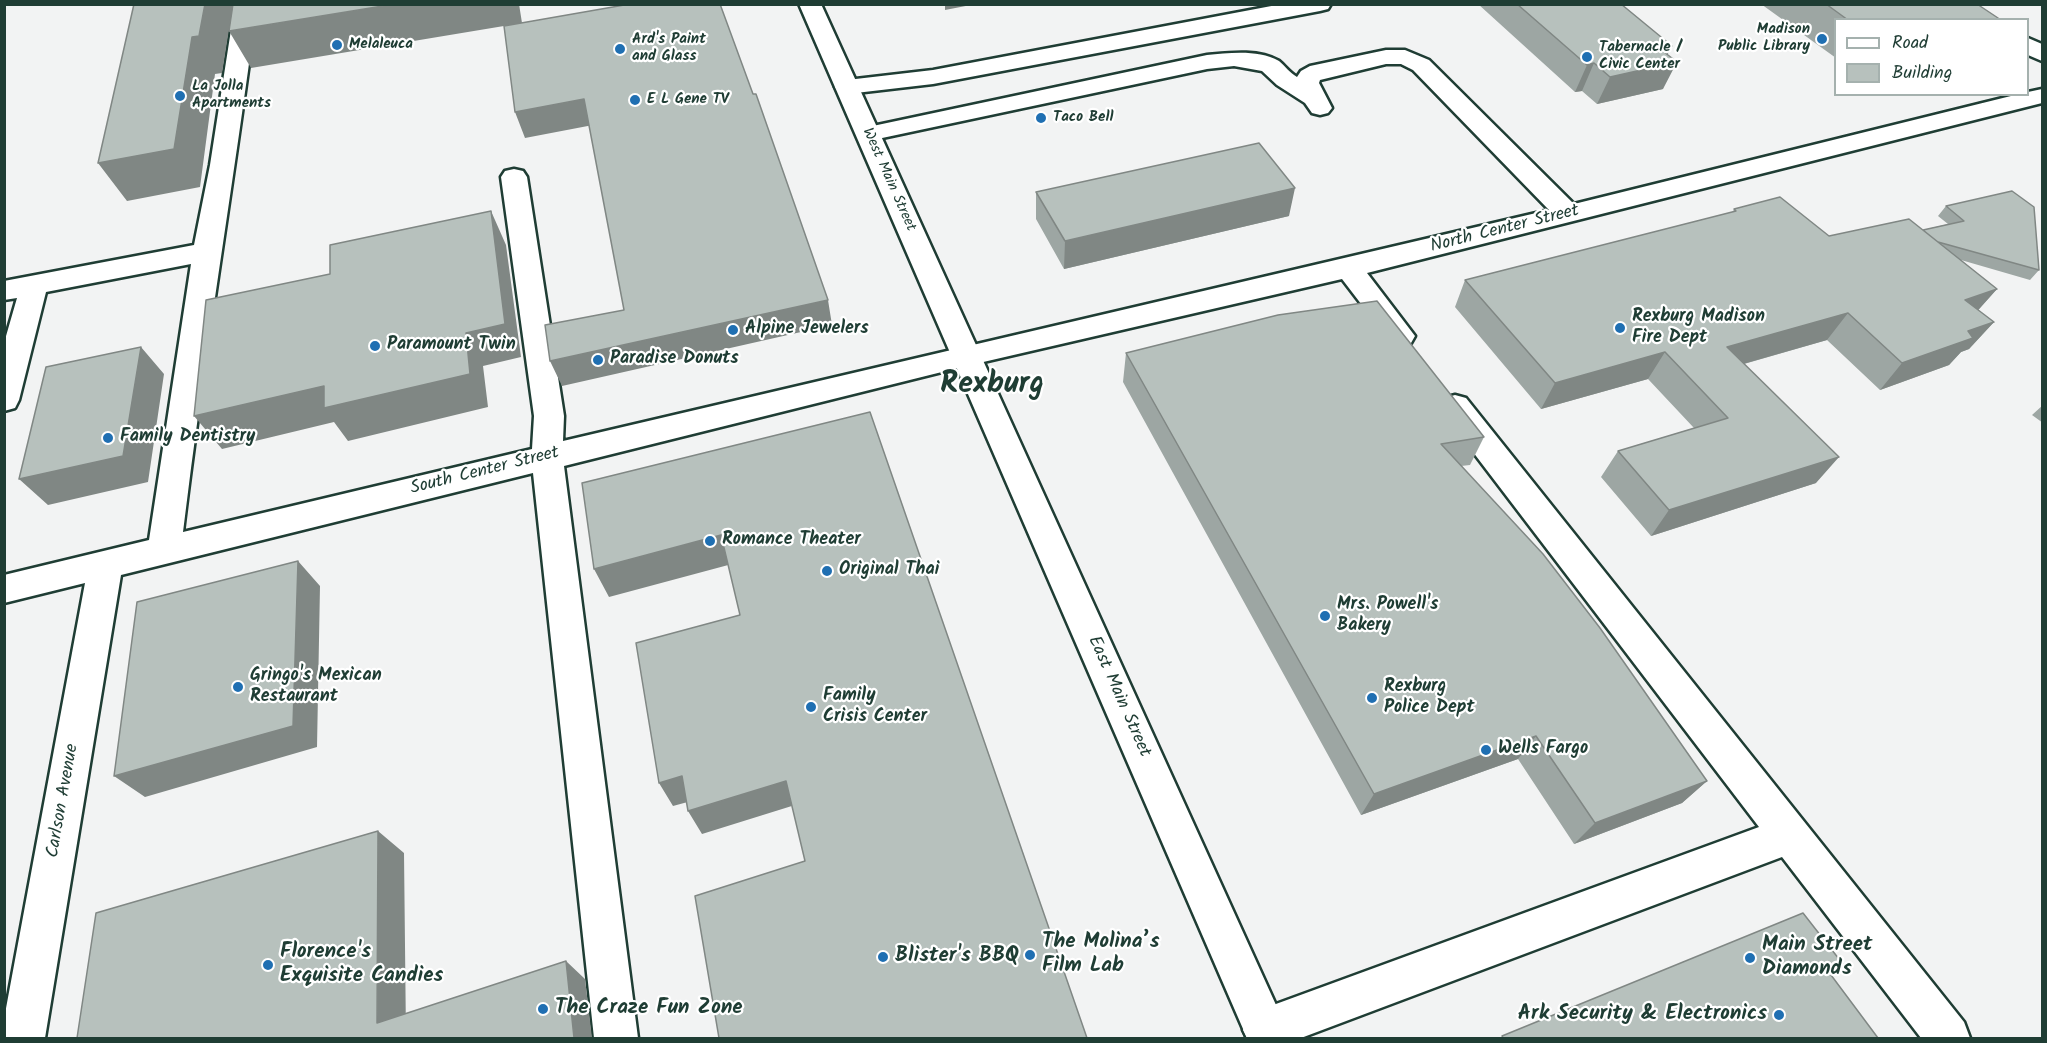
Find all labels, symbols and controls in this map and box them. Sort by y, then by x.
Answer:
legend [1834,18,2029,96]
place label: Madison Public Library [1718,21,1810,56]
text: Road [1892,29,1928,58]
place label: Ard's Paint and Glass [632,31,706,66]
marker: Madison Public Library [1815,32,1829,46]
place label: Melaleuca [349,36,413,54]
marker: Melaleuca [330,38,344,52]
place label: Tabernacle / Civic Center [1599,39,1681,74]
marker: Ard's Paint and Glass [613,42,627,56]
marker: Tabernacle / Civic Center [1580,50,1594,64]
text: Building [1892,59,1952,88]
place label: La Jolla Apartments [192,78,271,113]
marker: La Jolla Apartments [173,89,187,103]
place label: E L Gene TV [647,91,729,109]
marker: E L Gene TV [628,93,642,107]
place label: Taco Bell [1053,109,1113,127]
marker: Taco Bell [1034,111,1048,125]
street label: West Main Street [857,126,919,234]
street label: North Center Street [1428,201,1582,259]
place label: Rexburg Madison Fire Dept [1632,307,1765,350]
place label: Alpine Jewelers [745,319,869,341]
marker: Rexburg Madison Fire Dept [1613,321,1627,335]
marker: Alpine Jewelers [726,323,740,337]
place label: Paramount Twin [387,335,516,357]
marker: Paramount Twin [368,339,382,353]
place label: Paradise Donuts [610,349,739,371]
marker: Paradise Donuts [591,353,605,367]
district label: Rexburg [940,369,1044,405]
place label: Family Dentistry [120,427,255,449]
marker: Family Dentistry [101,431,115,445]
street label: South Center Street [408,443,562,501]
place label: Romance Theater [722,530,861,552]
marker: Romance Theater [703,534,717,548]
place label: Original Thai [839,560,939,582]
marker: Original Thai [820,564,834,578]
place label: Mrs. Powell's Bakery [1337,595,1438,638]
marker: Mrs. Powell's Bakery [1318,609,1332,623]
street label: East Main Street [1082,633,1154,761]
place label: Gringo's Mexican Restaurant [250,666,382,708]
place label: Rexburg Police Dept [1384,677,1475,720]
marker: Gringo's Mexican Restaurant [231,680,245,694]
place label: Family Crisis Center [823,686,927,728]
marker: Rexburg Police Dept [1365,691,1379,705]
marker: Family Crisis Center [804,700,818,714]
place label: Wells Fargo [1498,739,1588,761]
street label: Carlson Avenue [43,742,85,860]
marker: Wells Fargo [1479,743,1493,757]
place label: The Molina’s Film Lab [1042,930,1160,980]
place label: Main Street Diamonds [1762,933,1872,983]
place label: Florence's Exquisite Candies [280,940,443,990]
place label: Blister's BBQ [895,944,1019,970]
marker: The Molina’s Film Lab [1023,948,1037,962]
marker: Blister's BBQ [876,950,890,964]
marker: Main Street Diamonds [1743,951,1757,965]
marker: Florence's Exquisite Candies [261,958,275,972]
place label: The Craze Fun Zone [555,996,743,1022]
marker: The Craze Fun Zone [536,1002,550,1016]
place label: Ark Security & Electronics [1518,1002,1767,1028]
marker: Ark Security & Electronics [1772,1008,1786,1022]

